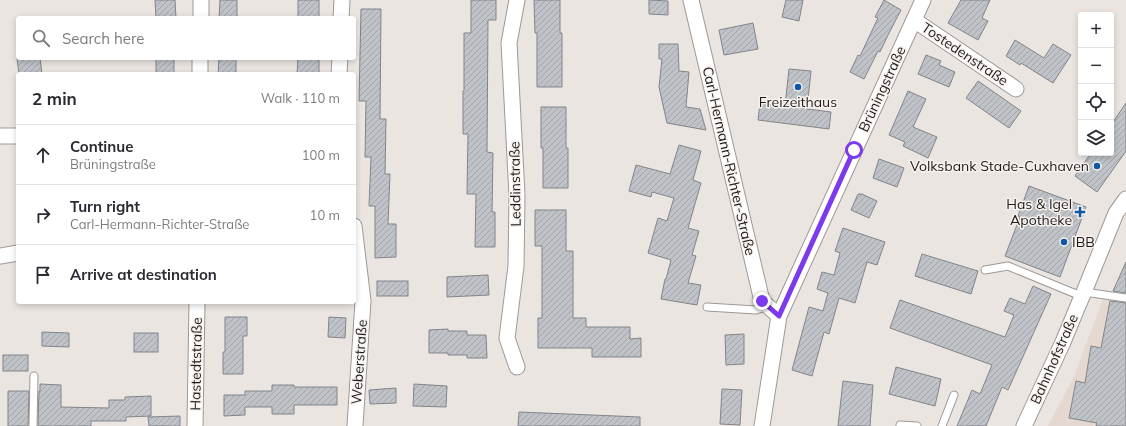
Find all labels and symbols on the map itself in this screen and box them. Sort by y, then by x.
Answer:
street label: Tostedenstraße [918,18,1012,90]
street label: Brüningstraße [854,43,910,135]
street label: Carl-Hermann-Richter-Straße [698,65,760,257]
marker: Freizeithaus [793,82,803,92]
place label: Freizeithaus [759,93,837,111]
street label: Leddinstraße [505,141,525,227]
route start [845,141,863,159]
place label: Volksbank Stade-Cuxhaven [910,157,1089,175]
marker: Volksbank Stade-Cuxhaven [1092,161,1102,171]
place label: Has & Igel Apotheke [1006,195,1072,229]
marker: Has & Igel Apotheke [1075,207,1085,217]
place label: IBB [1072,233,1095,251]
marker: IBB [1059,237,1069,247]
route end [753,292,771,310]
street label: Bahnhofstraße [1026,311,1082,407]
street label: Hastedtstraße [186,317,206,411]
street label: Weberstraße [347,319,371,405]

